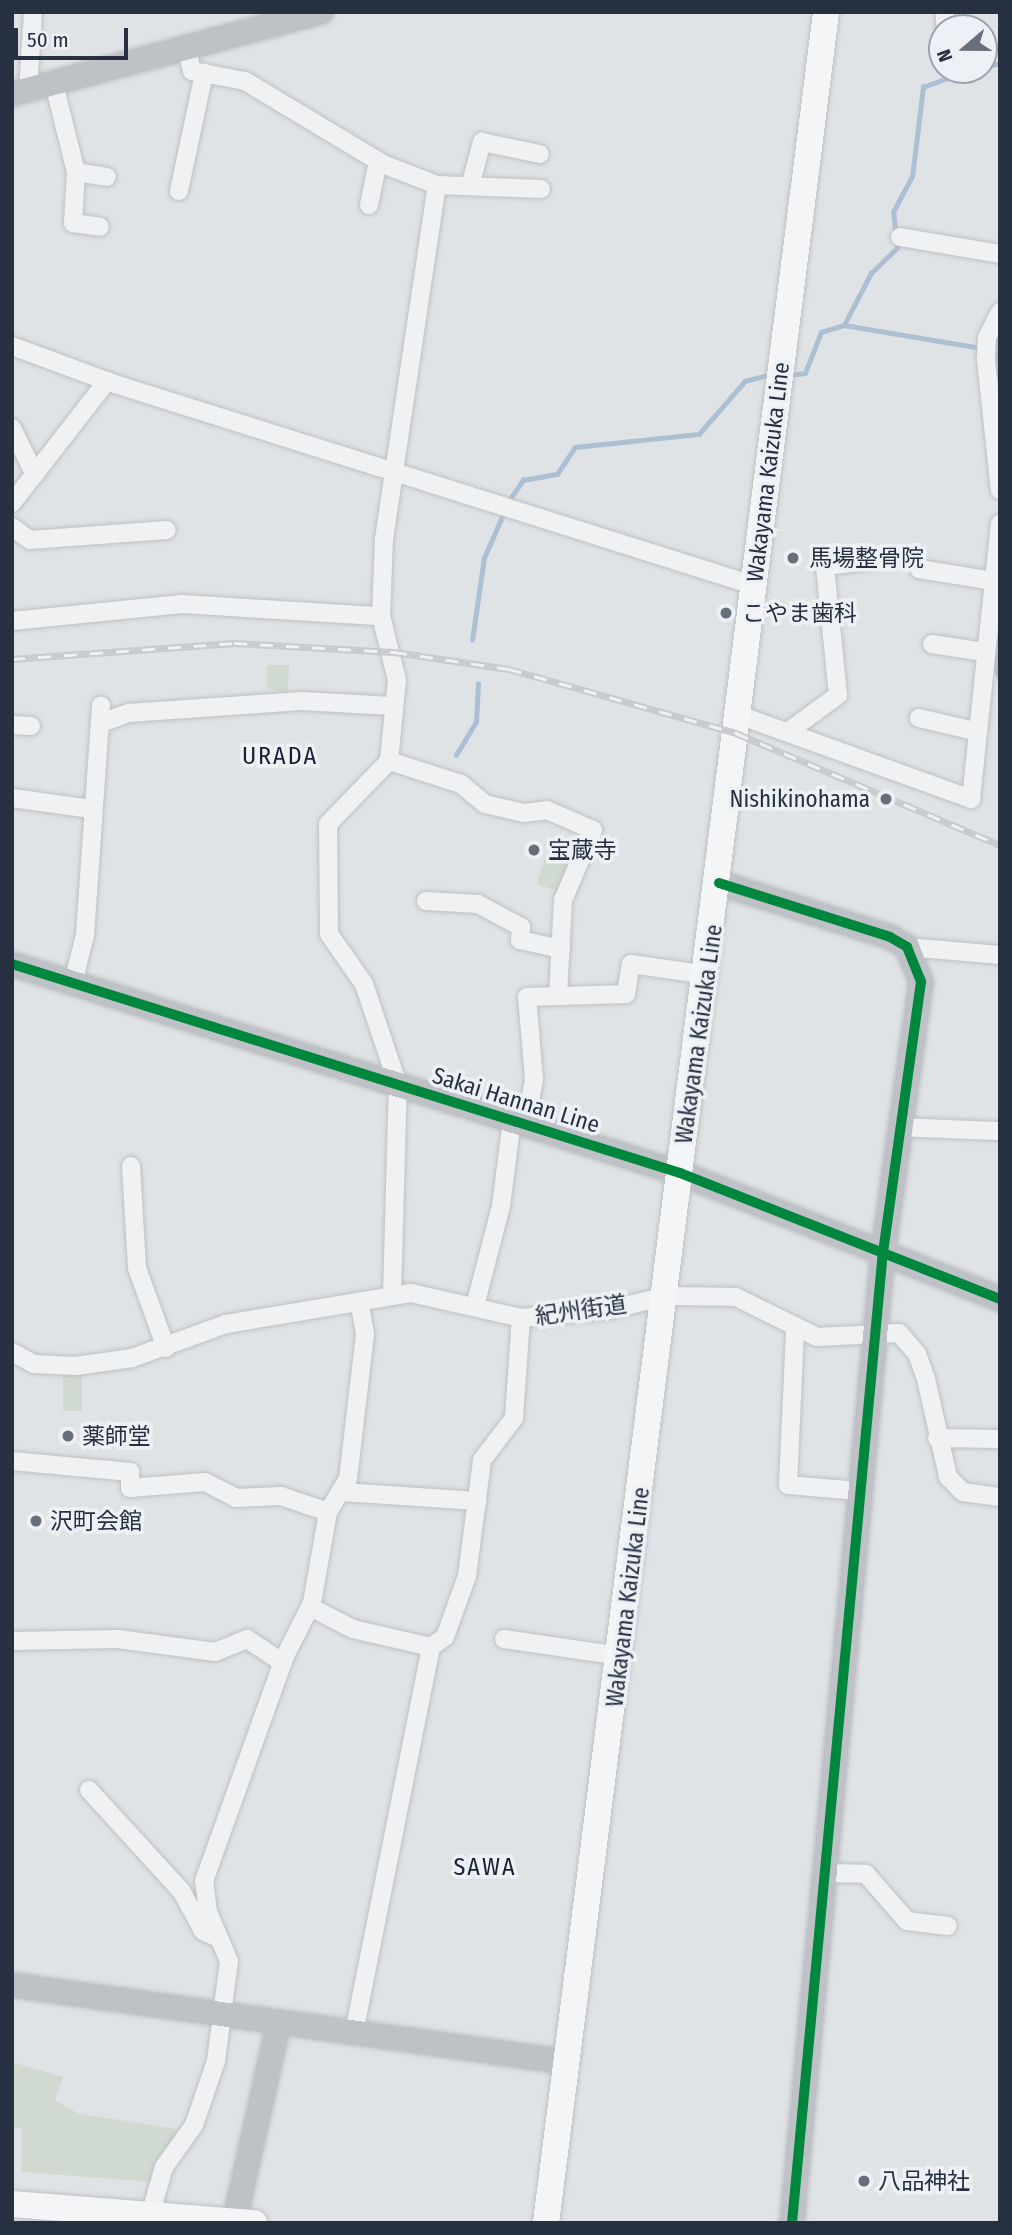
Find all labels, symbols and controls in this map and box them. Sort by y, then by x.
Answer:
scale bar [18,14,131,58]
north arrow [928,14,998,84]
text: 50 m [27,27,69,53]
text: N [932,46,957,65]
street label: Wakayama Kaizuka Line [741,361,795,583]
place label: 馬場整骨院 [809,544,924,572]
marker: 馬場整骨院 [783,548,803,568]
place label: こやま歯科 [742,599,857,627]
marker: こやま歯科 [716,603,736,623]
district label: URADA [243,743,317,771]
place label: Nishikinohama [729,785,870,813]
marker: Nishikinohama [876,789,896,809]
place label: 宝蔵寺 [548,836,617,864]
marker: 宝蔵寺 [526,842,542,858]
street label: Wakayama Kaizuka Line [670,923,728,1145]
street label: Sakai Hannan Line [429,1061,603,1139]
street label: 紀州街道 [534,1290,628,1330]
place label: 薬師堂 [82,1422,151,1450]
marker: 薬師堂 [60,1428,76,1444]
street label: Wakayama Kaizuka Line [601,1486,655,1708]
place label: 沢町会館 [50,1507,142,1535]
marker: 沢町会館 [28,1513,44,1529]
district label: SAWA [454,1854,516,1882]
place label: 八品神社 [878,2167,970,2195]
marker: 八品神社 [856,2173,872,2189]

